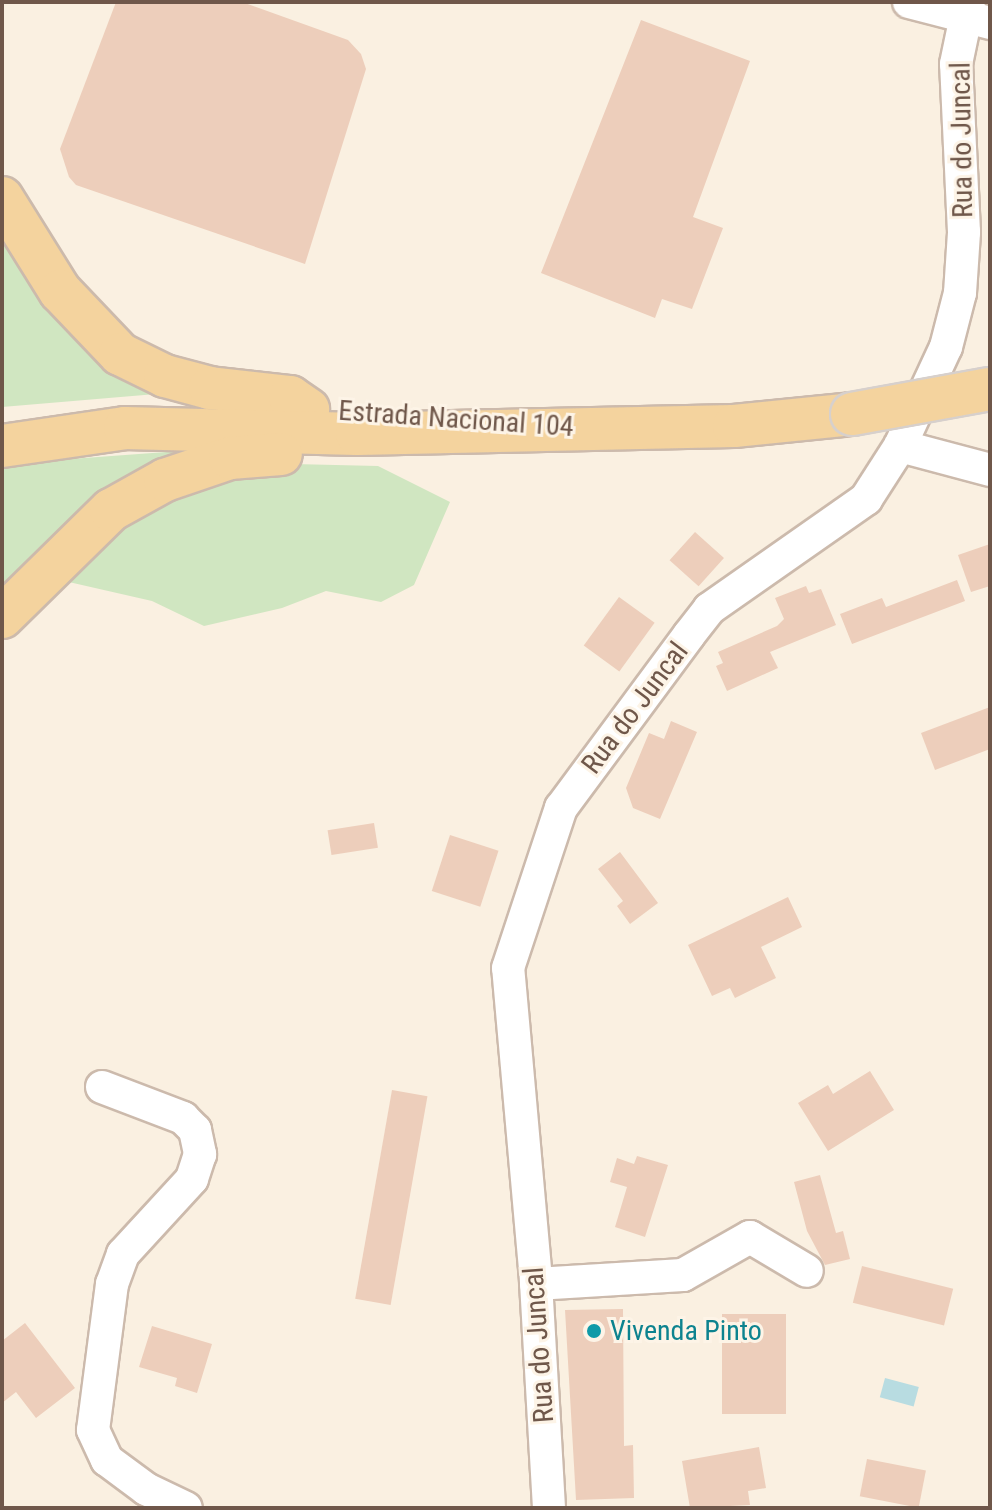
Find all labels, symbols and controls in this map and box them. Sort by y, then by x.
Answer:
street label: Rua do Juncal [944,62,980,218]
street label: Estrada Nacional 104 [337,394,575,444]
street label: Rua do Juncal [575,636,695,780]
street label: Rua do Juncal [517,1266,561,1424]
place label: Vivenda Pinto [610,1314,762,1348]
marker: Vivenda Pinto [585,1322,603,1340]

